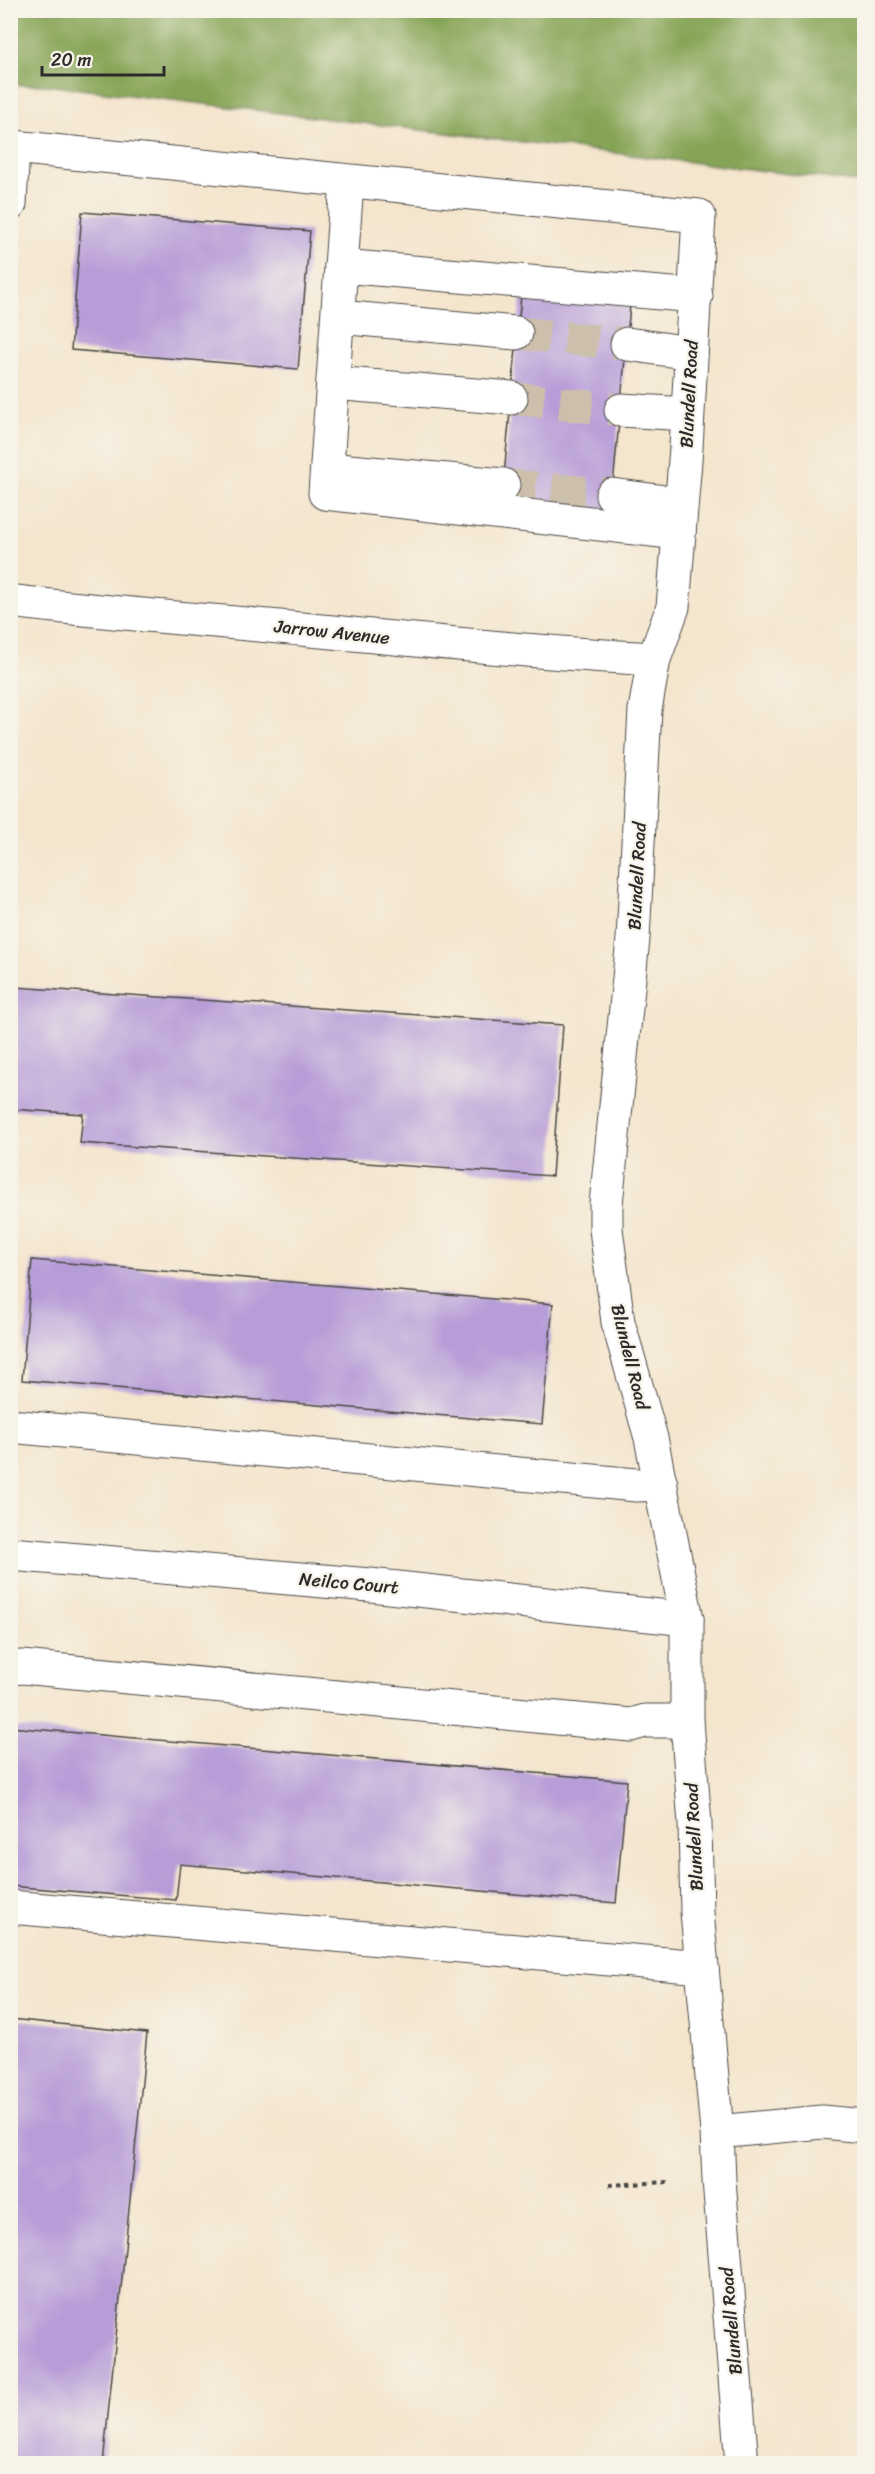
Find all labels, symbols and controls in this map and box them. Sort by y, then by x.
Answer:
scale bar [42,39,164,77]
text: 20 m [51,44,91,76]
street label: Blundell Road [670,338,708,449]
street label: Jarrow Avenue [272,610,391,654]
street label: Blundell Road [618,820,656,931]
street label: Blundell Road [601,1301,659,1415]
street label: Neilco Court [298,1563,400,1603]
street label: Blundell Road [675,1781,713,1892]
street label: Blundell Road [710,2264,752,2376]

